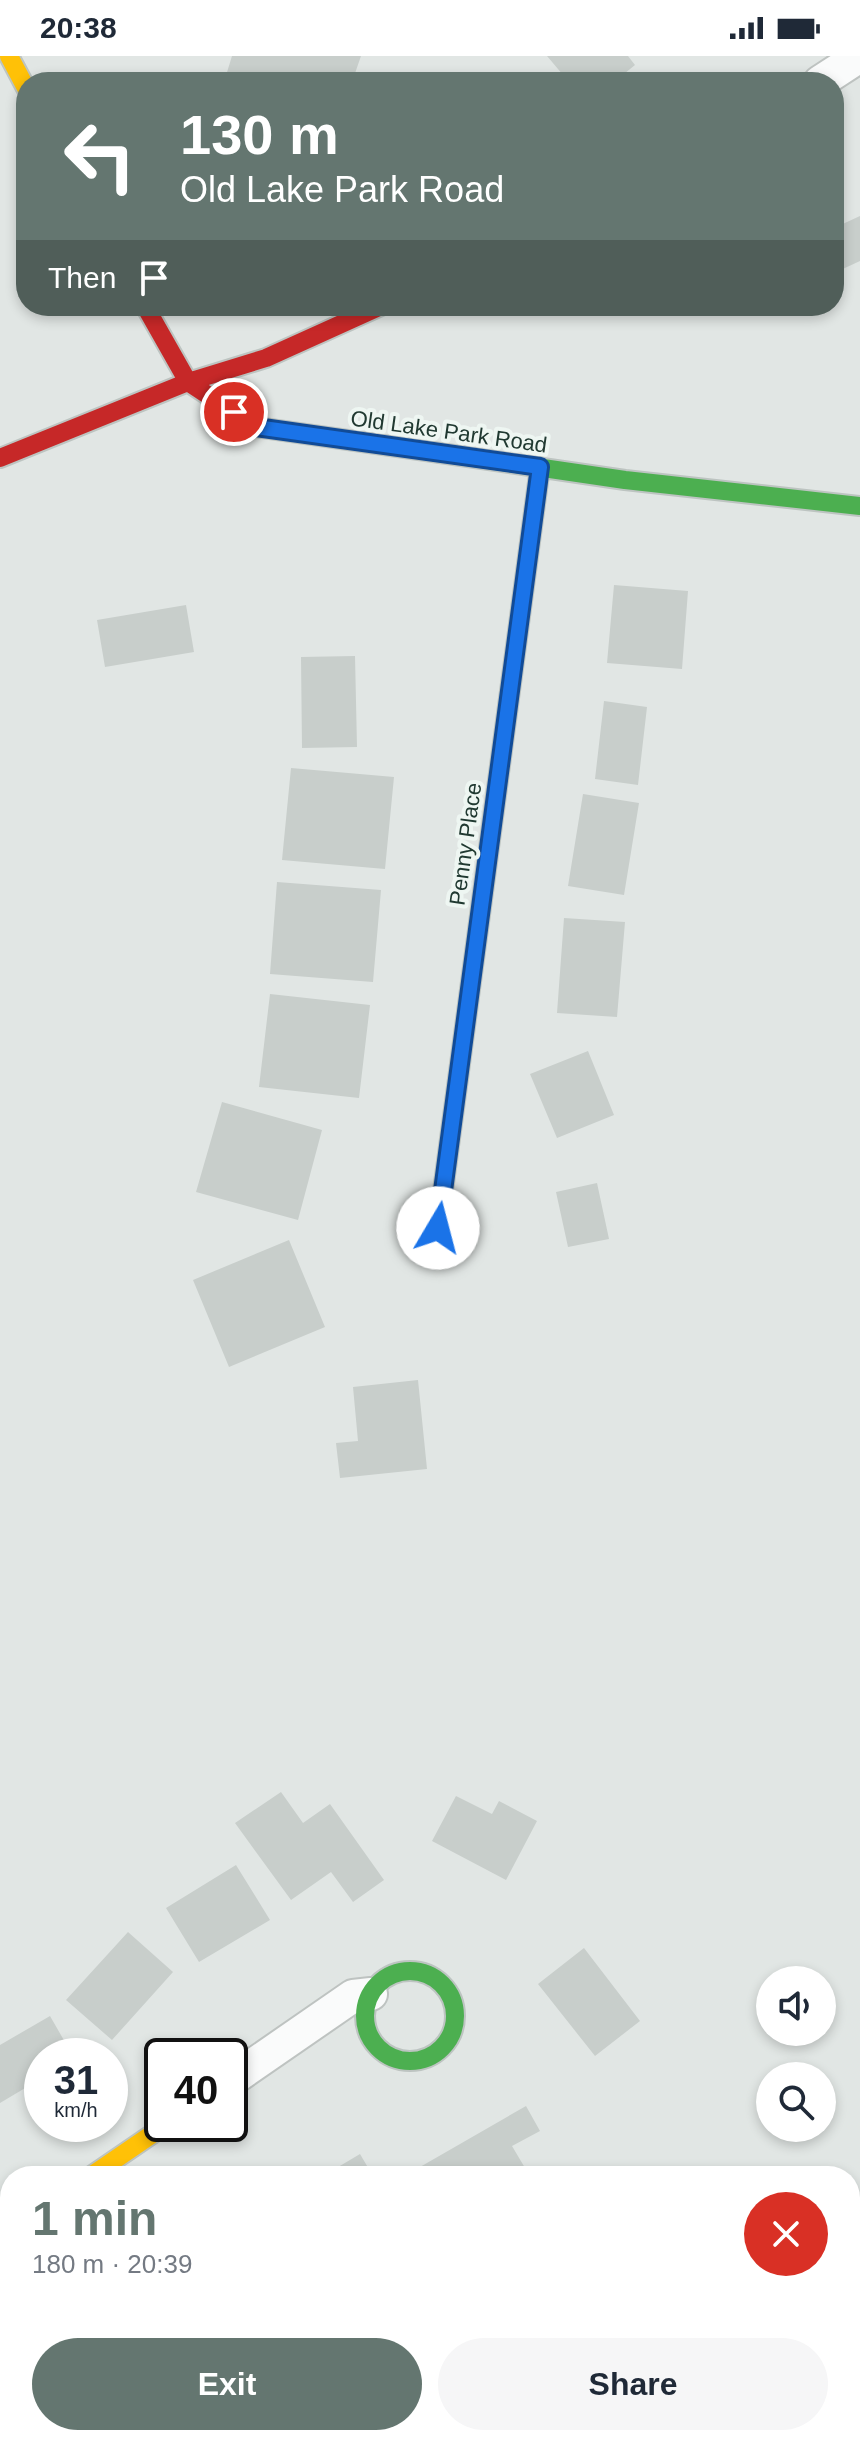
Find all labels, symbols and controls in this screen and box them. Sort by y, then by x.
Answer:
text: 20:38 [40,11,117,44]
text: 130 m [180,103,339,166]
icon: left [48,104,152,208]
text: Old Lake Park Road [180,169,504,210]
icon: arrive [132,256,176,300]
text: Then [48,261,116,294]
pin [200,378,268,446]
icon: arrive [212,390,256,434]
street label: Old Lake Park Road [349,405,549,458]
street label: Penny Place [445,781,486,907]
position arrow [396,1186,480,1270]
map controls [756,1966,836,2142]
button: sound [756,1966,836,2046]
speed limit sign: 40 [144,2038,248,2142]
text: 31 [54,2058,98,2102]
button: search [756,2062,836,2142]
text: km/h [54,2099,98,2121]
text: 1 min [32,2192,157,2245]
button: close [744,2192,828,2276]
text: 180 m · 20:39 [32,2249,192,2279]
button: Exit [32,2338,422,2430]
button: Share [438,2338,828,2430]

